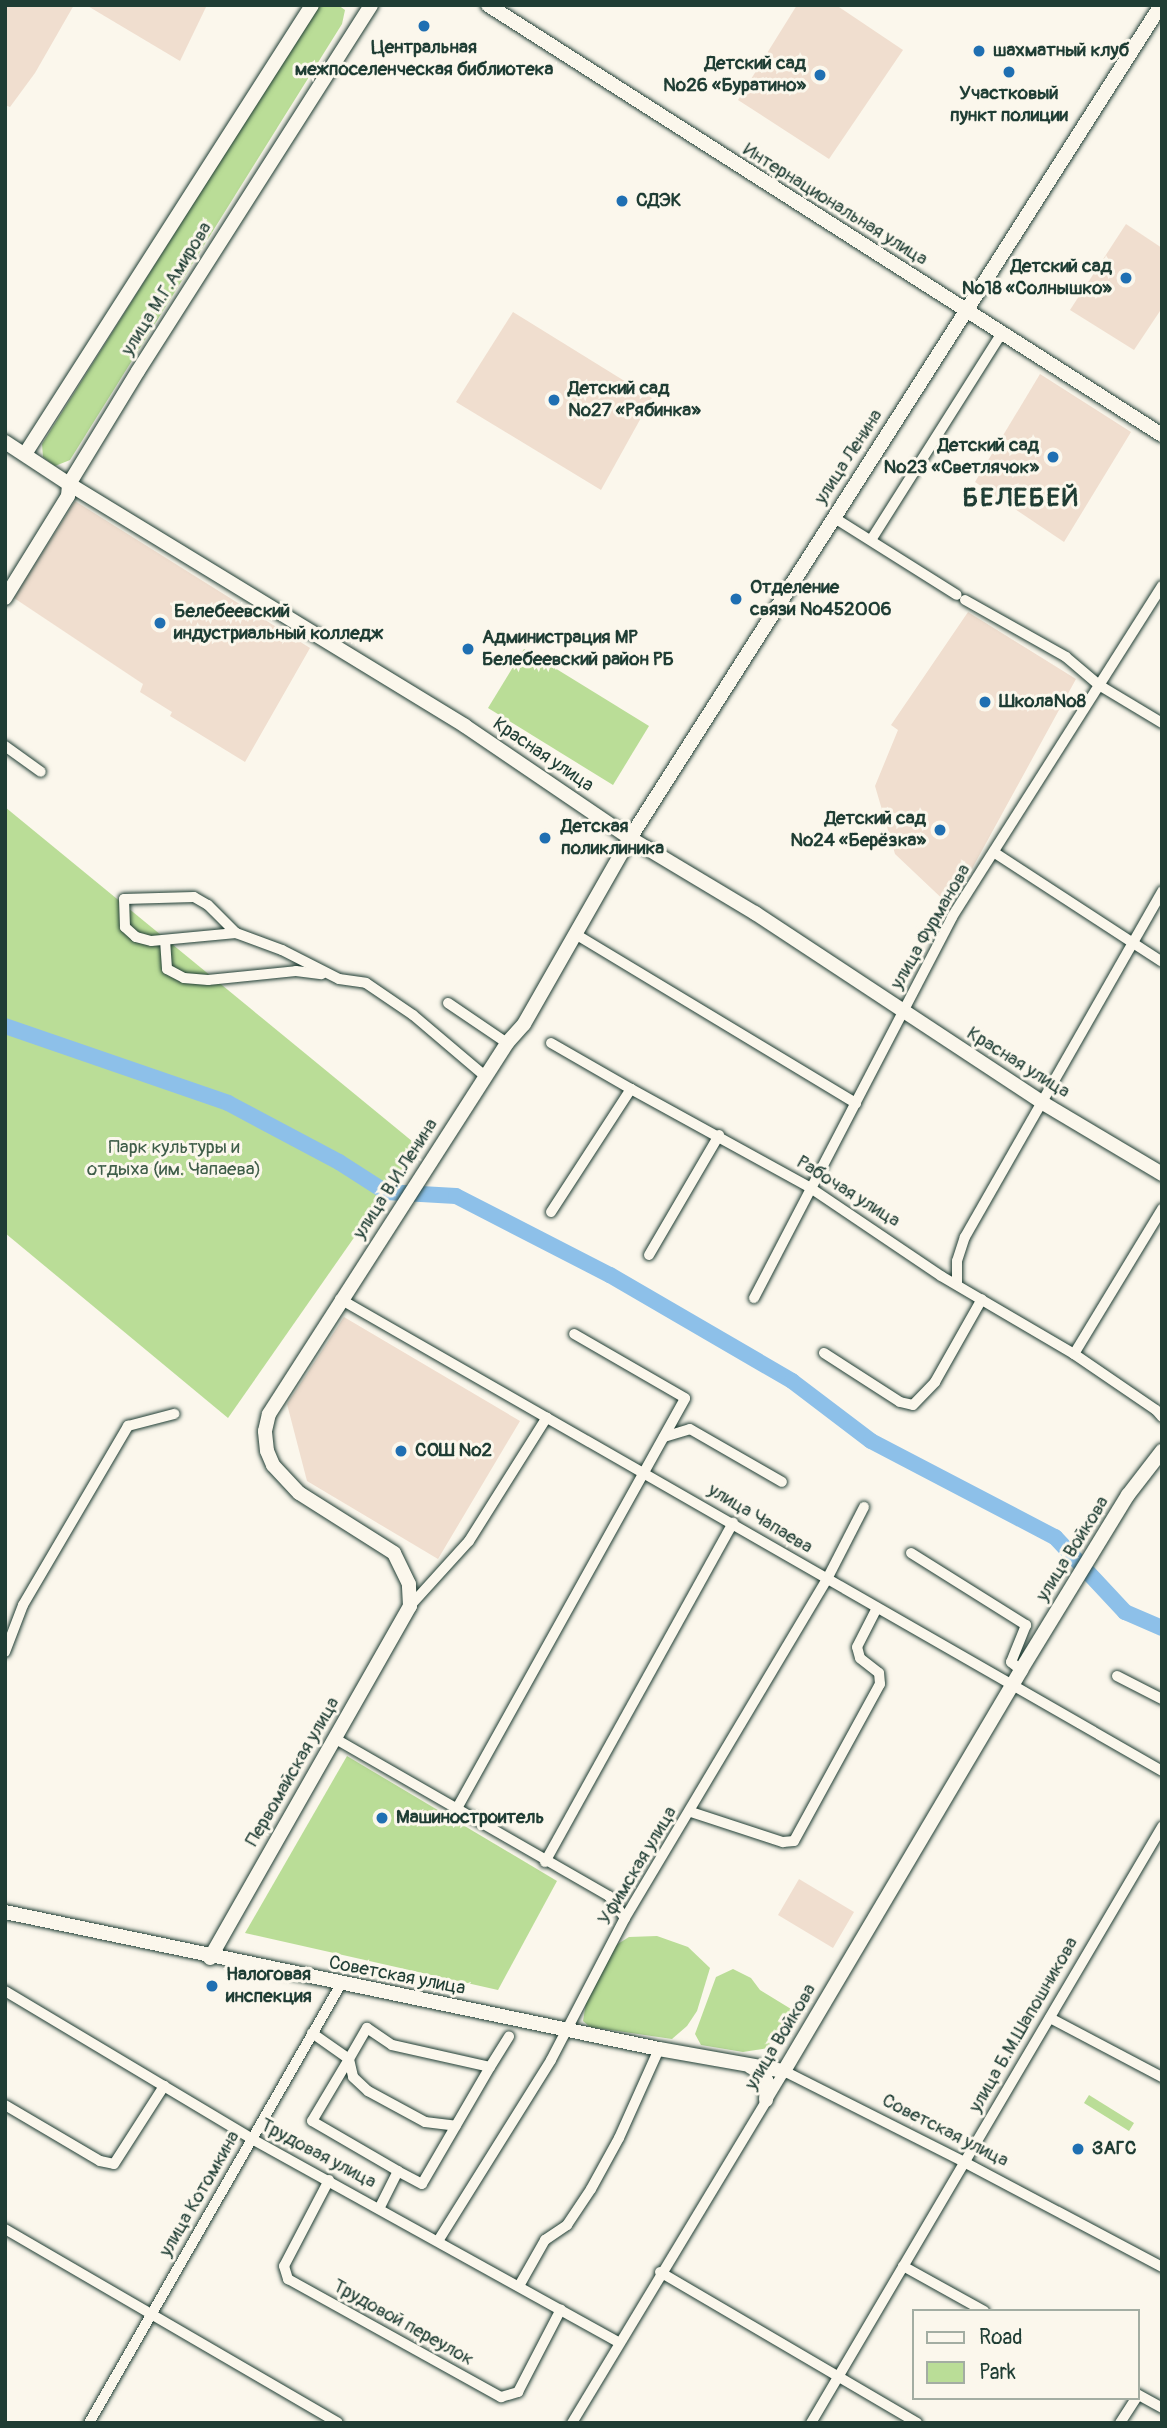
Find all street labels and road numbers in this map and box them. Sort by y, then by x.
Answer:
street label: Интернациональная улица [738,139,932,271]
street label: улица М.Г.Амирова [117,218,217,360]
street label: улица Ленина [810,405,888,509]
street label: Красная улица [488,713,598,797]
street label: улица Фурманова [886,860,976,994]
street label: Красная улица [962,1022,1074,1104]
street label: улица В.И.Ленина [349,1115,443,1243]
street label: Рабочая улица [792,1151,904,1233]
street label: улица Чапаева [704,1479,816,1559]
street label: улица Войкова [1032,1492,1114,1606]
street label: Первомайская улица [241,1693,345,1851]
street label: Уфимская улица [594,1803,682,1929]
street label: улица Б.М.Шапошникова [964,1933,1084,2117]
street label: Советская улица [327,1952,467,2000]
street label: улица Войкова [740,1980,822,2094]
street label: Советская улица [878,2089,1012,2173]
street label: Трудовая улица [256,2114,380,2194]
street label: улица Котомкина [155,2127,245,2261]
street label: Трудовой переулок [329,2275,477,2371]

